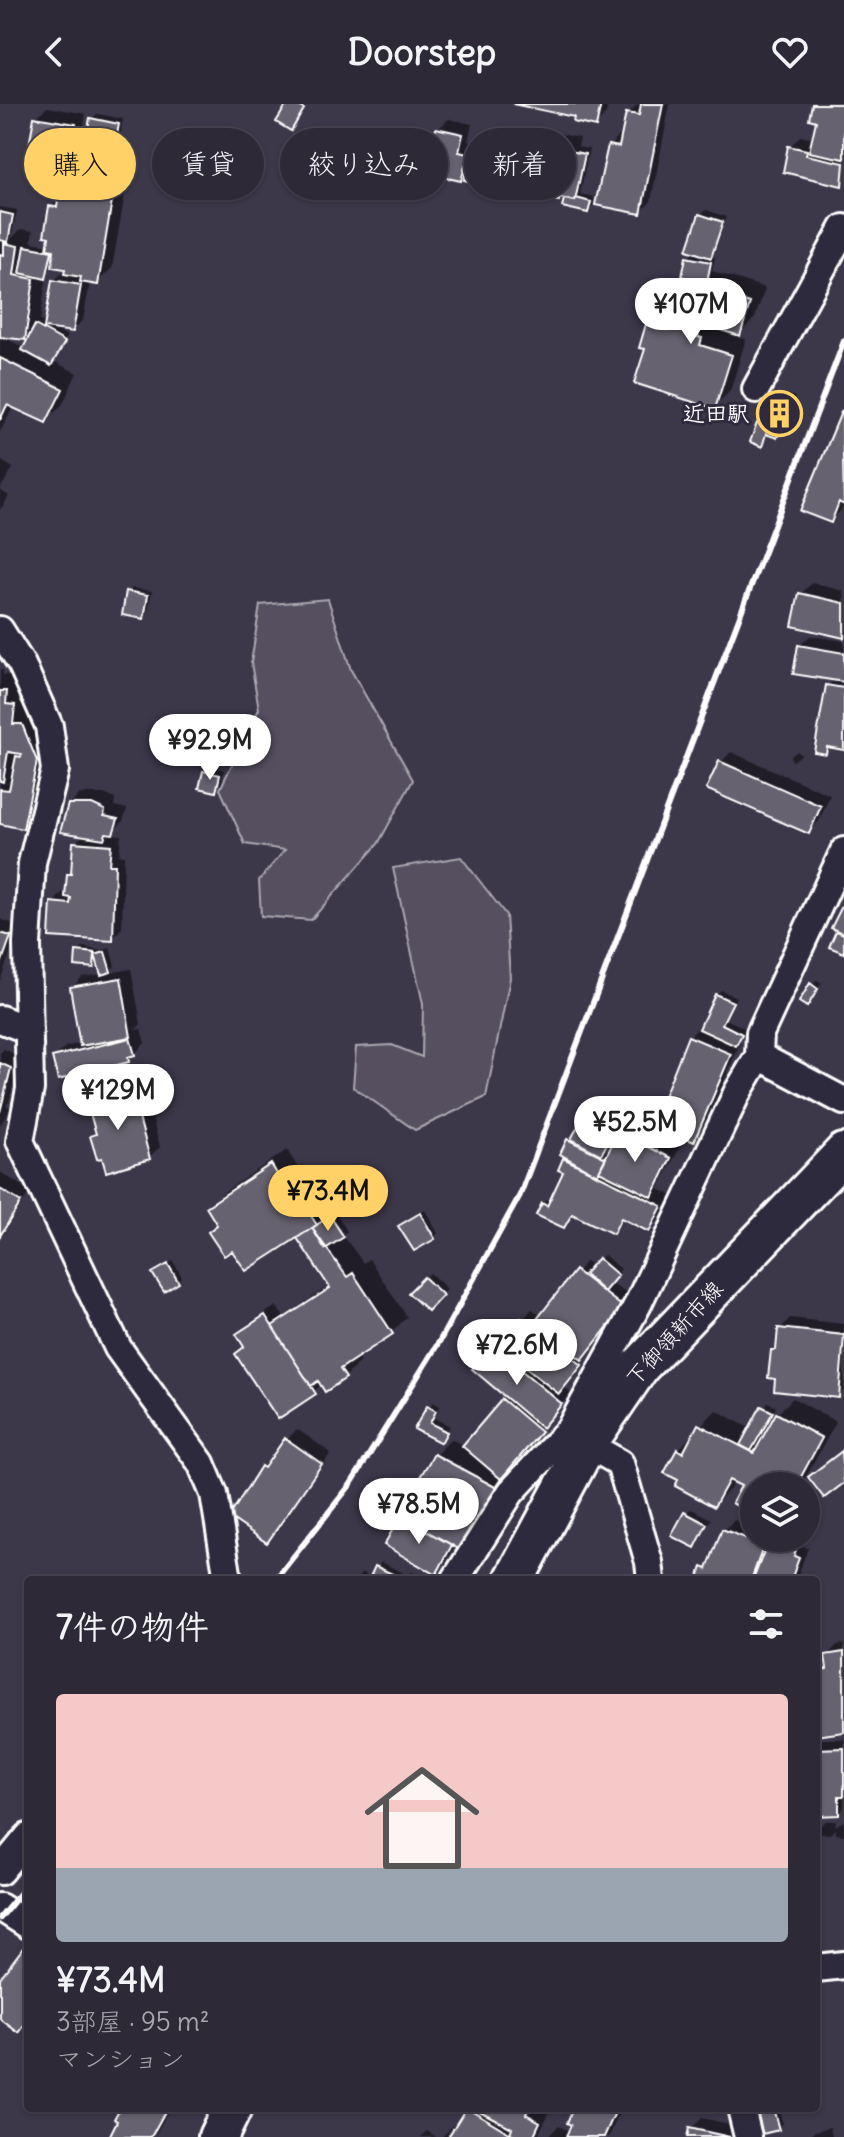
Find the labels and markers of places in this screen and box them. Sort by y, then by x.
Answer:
pin: ¥107M [635,278,747,346]
building icon: 近田駅 [756,389,804,437]
place label: 近田駅 [683,399,749,427]
pin: ¥92.9M [145,714,275,782]
pin: ¥129M [62,1064,174,1132]
pin: ¥52.5M [570,1096,700,1164]
pin: ¥73.4M [263,1165,393,1233]
pin: ¥72.6M [452,1319,582,1387]
pin: ¥78.5M [354,1478,484,1546]

